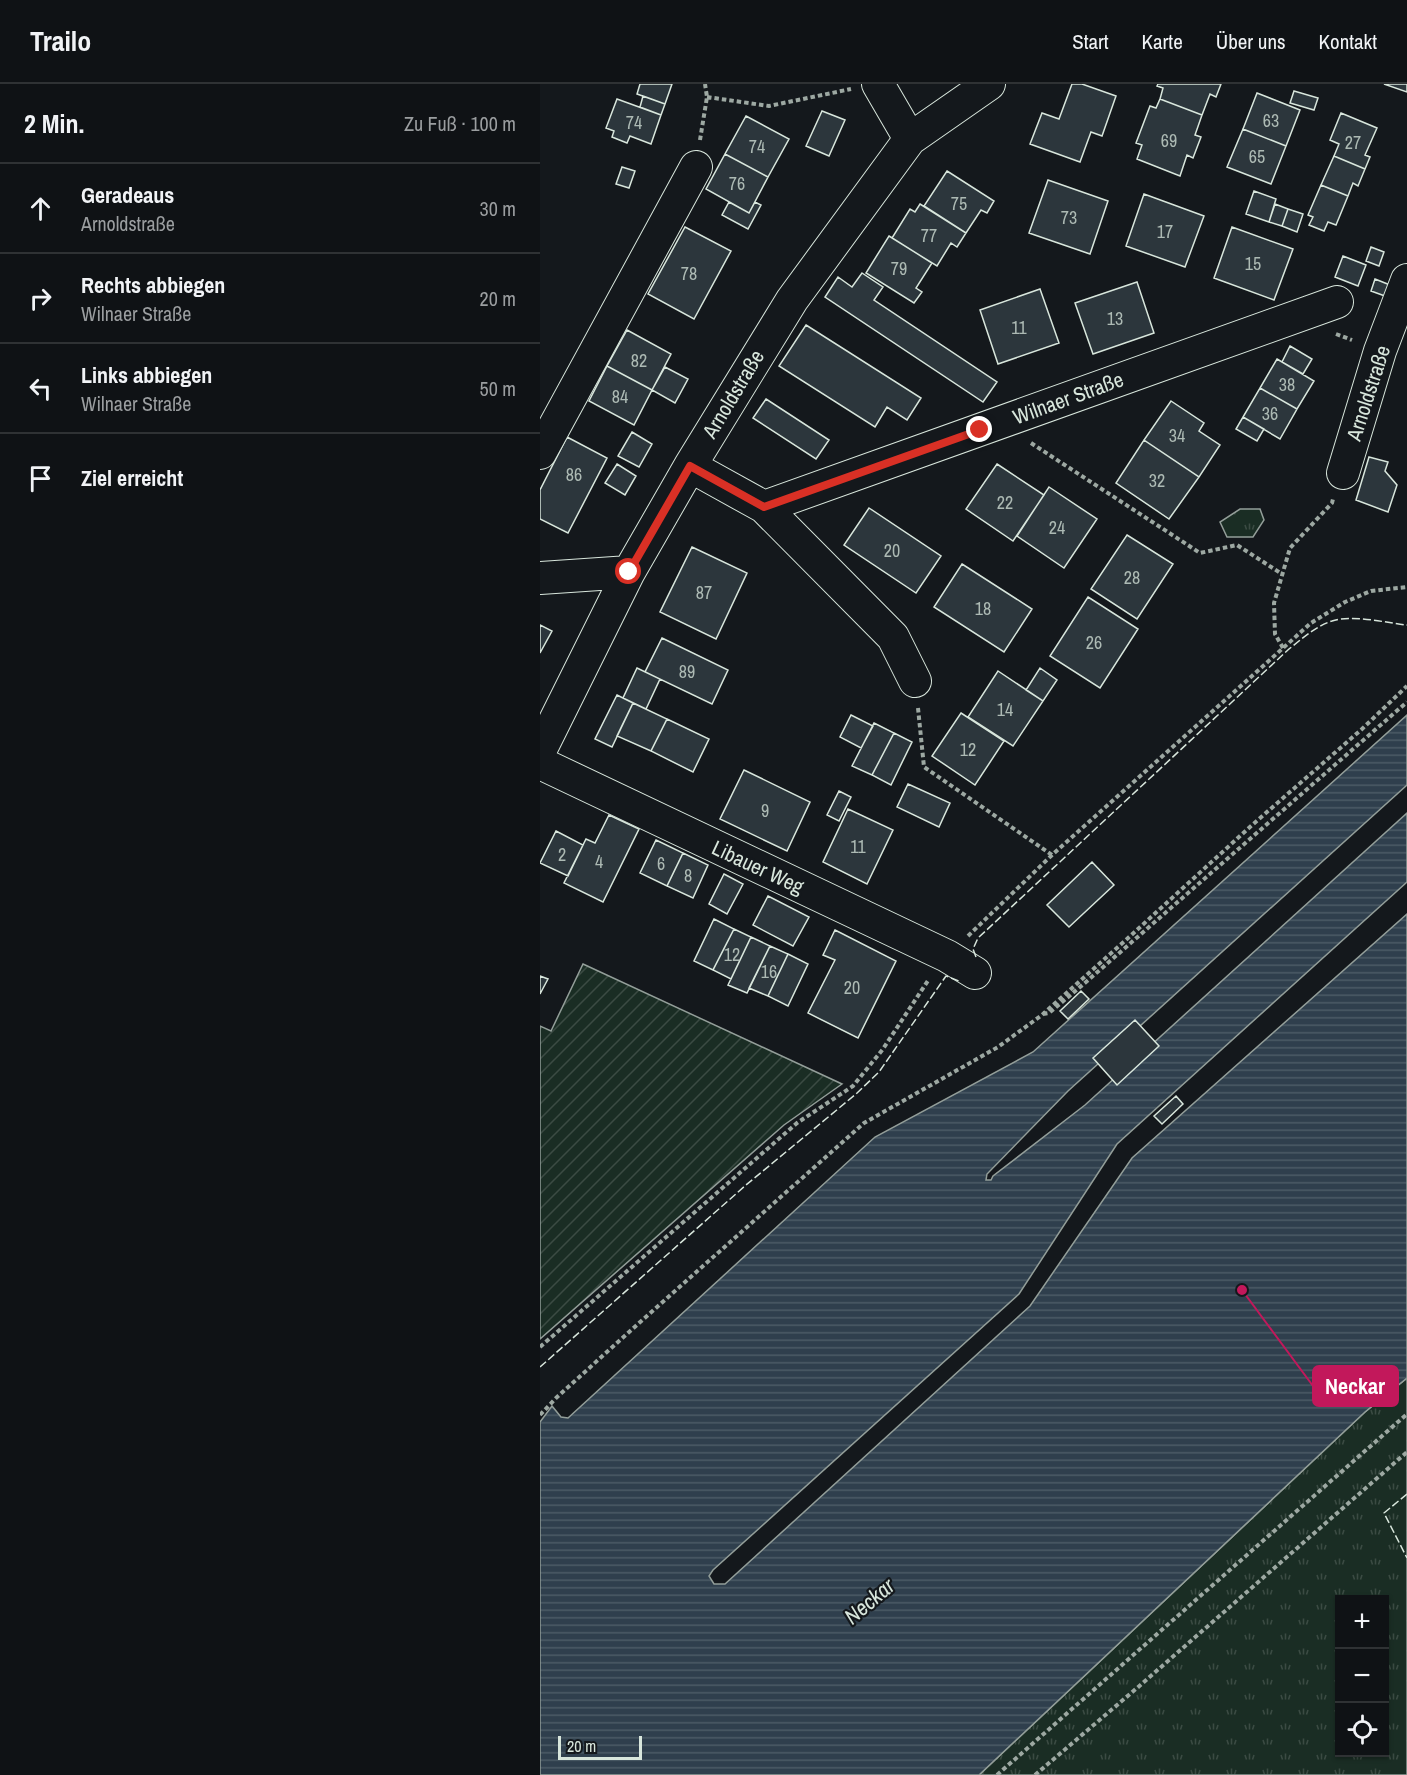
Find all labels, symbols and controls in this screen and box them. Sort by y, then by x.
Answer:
text: Trailo [30,22,91,60]
text: Start [1072,27,1109,56]
text: Karte [1142,27,1183,56]
text: Über uns [1216,27,1286,56]
text: Kontakt [1319,27,1377,56]
text: 2 Min. [24,106,84,141]
house number: 63 [1263,108,1279,133]
text: Zu Fuß · 100 m [404,110,516,137]
house number: 74 [626,110,642,135]
house number: 69 [1161,128,1177,153]
house number: 27 [1345,130,1361,155]
house number: 74 [749,134,765,159]
house number: 65 [1249,144,1265,169]
house number: 76 [729,171,745,196]
text: Geradeaus [81,180,174,210]
house number: 75 [951,191,967,216]
icon: ahead [24,192,57,225]
text: 30 m [480,195,516,222]
house number: 73 [1061,205,1077,230]
text: Arnoldstraße [81,210,175,237]
house number: 17 [1157,219,1173,244]
house number: 77 [921,223,937,248]
house number: 15 [1245,251,1261,276]
house number: 79 [891,256,907,281]
house number: 78 [681,261,697,286]
text: Rechts abbiegen [81,270,225,300]
icon: right [24,282,57,315]
text: 20 m [480,285,516,312]
text: Wilnaer Straße [81,300,191,327]
house number: 13 [1107,306,1123,331]
house number: 11 [1011,315,1027,340]
street label: Arnoldstraße [1339,342,1397,445]
street label: Arnoldstraße [695,344,771,445]
house number: 82 [631,348,647,373]
text: Links abbiegen [81,360,212,390]
street label: Wilnaer Straße [1009,365,1127,431]
icon: left [24,372,57,405]
house number: 38 [1279,372,1295,397]
text: 50 m [480,375,516,402]
house number: 84 [612,384,628,409]
text: Wilnaer Straße [81,390,191,417]
house number: 36 [1262,401,1278,426]
route end [966,416,992,442]
house number: 34 [1169,423,1185,448]
icon: arrive [24,462,57,495]
house number: 86 [566,462,582,487]
text: Ziel erreicht [81,463,183,493]
house number: 32 [1149,468,1165,493]
house number: 22 [997,490,1013,515]
house number: 24 [1049,515,1065,540]
house number: 20 [884,538,900,563]
route start [615,558,641,584]
house number: 28 [1124,565,1140,590]
house number: 87 [696,580,712,605]
house number: 18 [975,596,991,621]
house number: 26 [1086,630,1102,655]
house number: 89 [679,659,695,684]
house number: 14 [997,697,1013,722]
house number: 12 [960,737,976,762]
house number: 9 [761,798,769,823]
street label: Libauer Weg [707,833,809,901]
house number: 11 [850,834,866,859]
house number: 2 [558,842,566,867]
house number: 4 [595,849,603,874]
house number: 6 [657,851,665,876]
house number: 8 [684,863,692,888]
house number: 12 [724,942,740,967]
house number: 16 [761,959,777,984]
house number: 20 [844,975,860,1000]
callout: Neckar [1313,1366,1398,1406]
text: Neckar [1325,1371,1385,1401]
water label: Neckar [837,1571,901,1631]
map controls [1335,1595,1389,1757]
button: + [1335,1595,1389,1649]
button: − [1335,1649,1389,1703]
button: locate [1335,1703,1389,1757]
scale bar [558,1733,642,1760]
text: 20 m [567,1735,596,1757]

